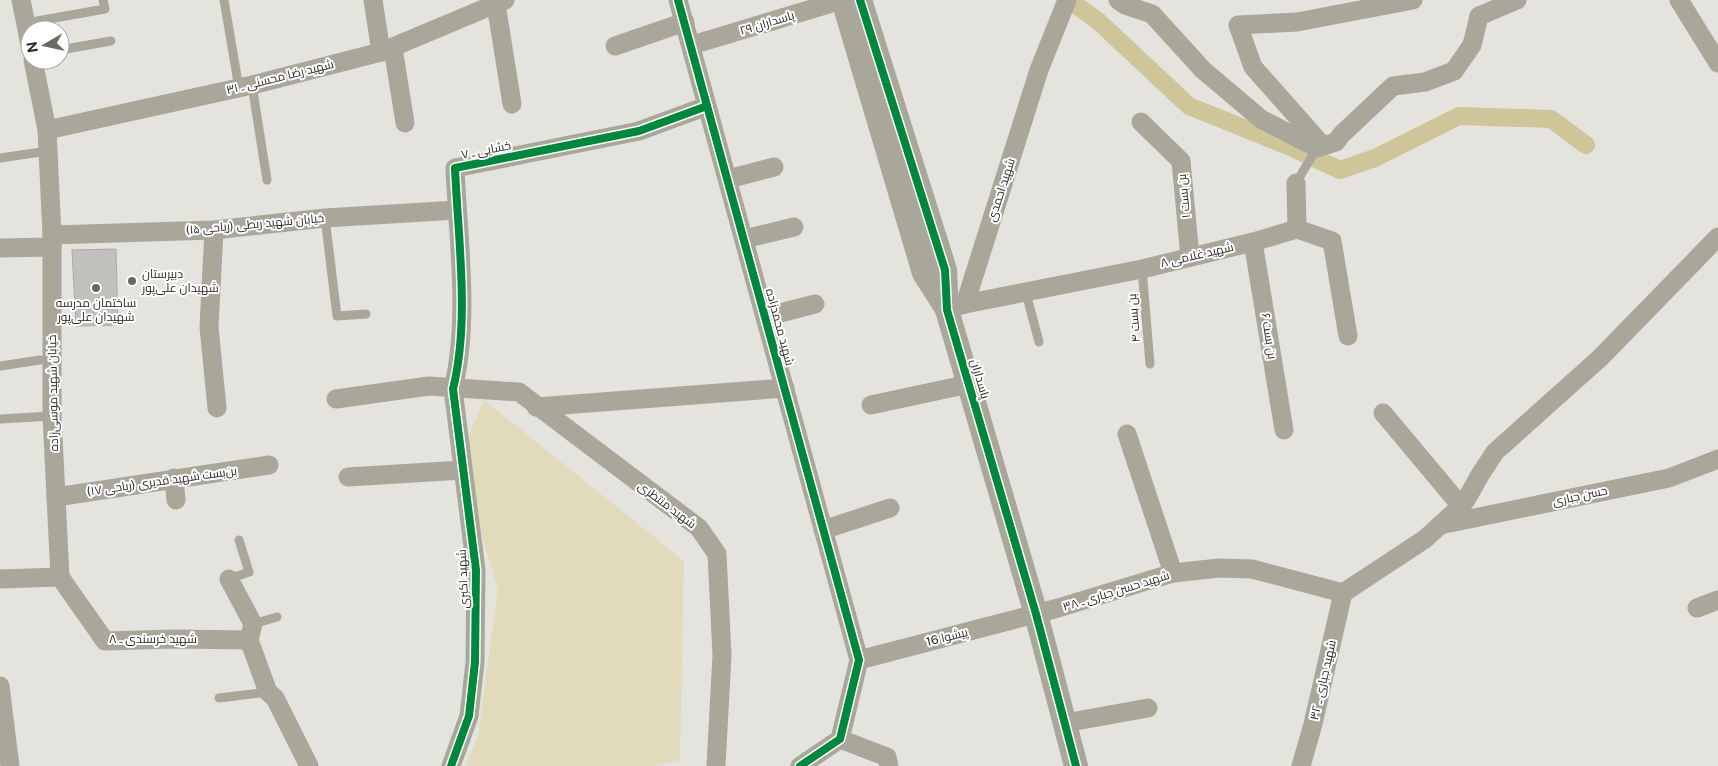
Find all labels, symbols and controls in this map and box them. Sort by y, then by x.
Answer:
street label: پاسداران ۲۹ [738,8,797,40]
north arrow [20,20,70,70]
text: N [23,40,41,54]
street label: شهید رضا محسنی ـ ۳۱ [225,57,335,97]
street label: خشایی ـ ۷ [460,138,512,162]
street label: شهید احمدی [984,156,1018,223]
street label: بن بست ۱ [1175,173,1193,219]
street label: خیابان شهید ربطی (ریاحی ۱۵) [185,211,325,237]
street label: ۸ شهید غلامی [1159,240,1235,270]
place label: دبیرستان شهیدان علی‌پور [141,267,219,297]
marker: دبیرستان شهیدان علی‌پور [126,275,138,287]
marker: ساختمان مدرسه شهیدان علی‌پور [90,282,102,294]
street label: شهید محمدزاده [763,287,797,367]
street label: بن بست ۴ [1125,293,1143,343]
place label: ساختمان مدرسه شهیدان علی‌پور [56,296,136,326]
street label: بن بست ۶ [1258,312,1280,360]
street label: خیابان شهید موسی‌زاده [45,335,61,451]
street label: پاسداران [966,358,993,402]
street label: بن‌بست شهید قدیری (ریاحی ۱۷) [86,464,238,498]
street label: شهید منتظری [635,479,699,531]
street label: حسن جباری [1551,483,1609,509]
street label: شهید اکبری [454,549,472,609]
street label: شهید حسن جباری ـ ۳۸ [1061,568,1171,614]
street label: پیشوا 16 [925,625,971,651]
street label: شهید خرسندی ـ ۸ [109,632,197,646]
street label: شهید جباری ـ ۳۲ [1307,639,1339,721]

